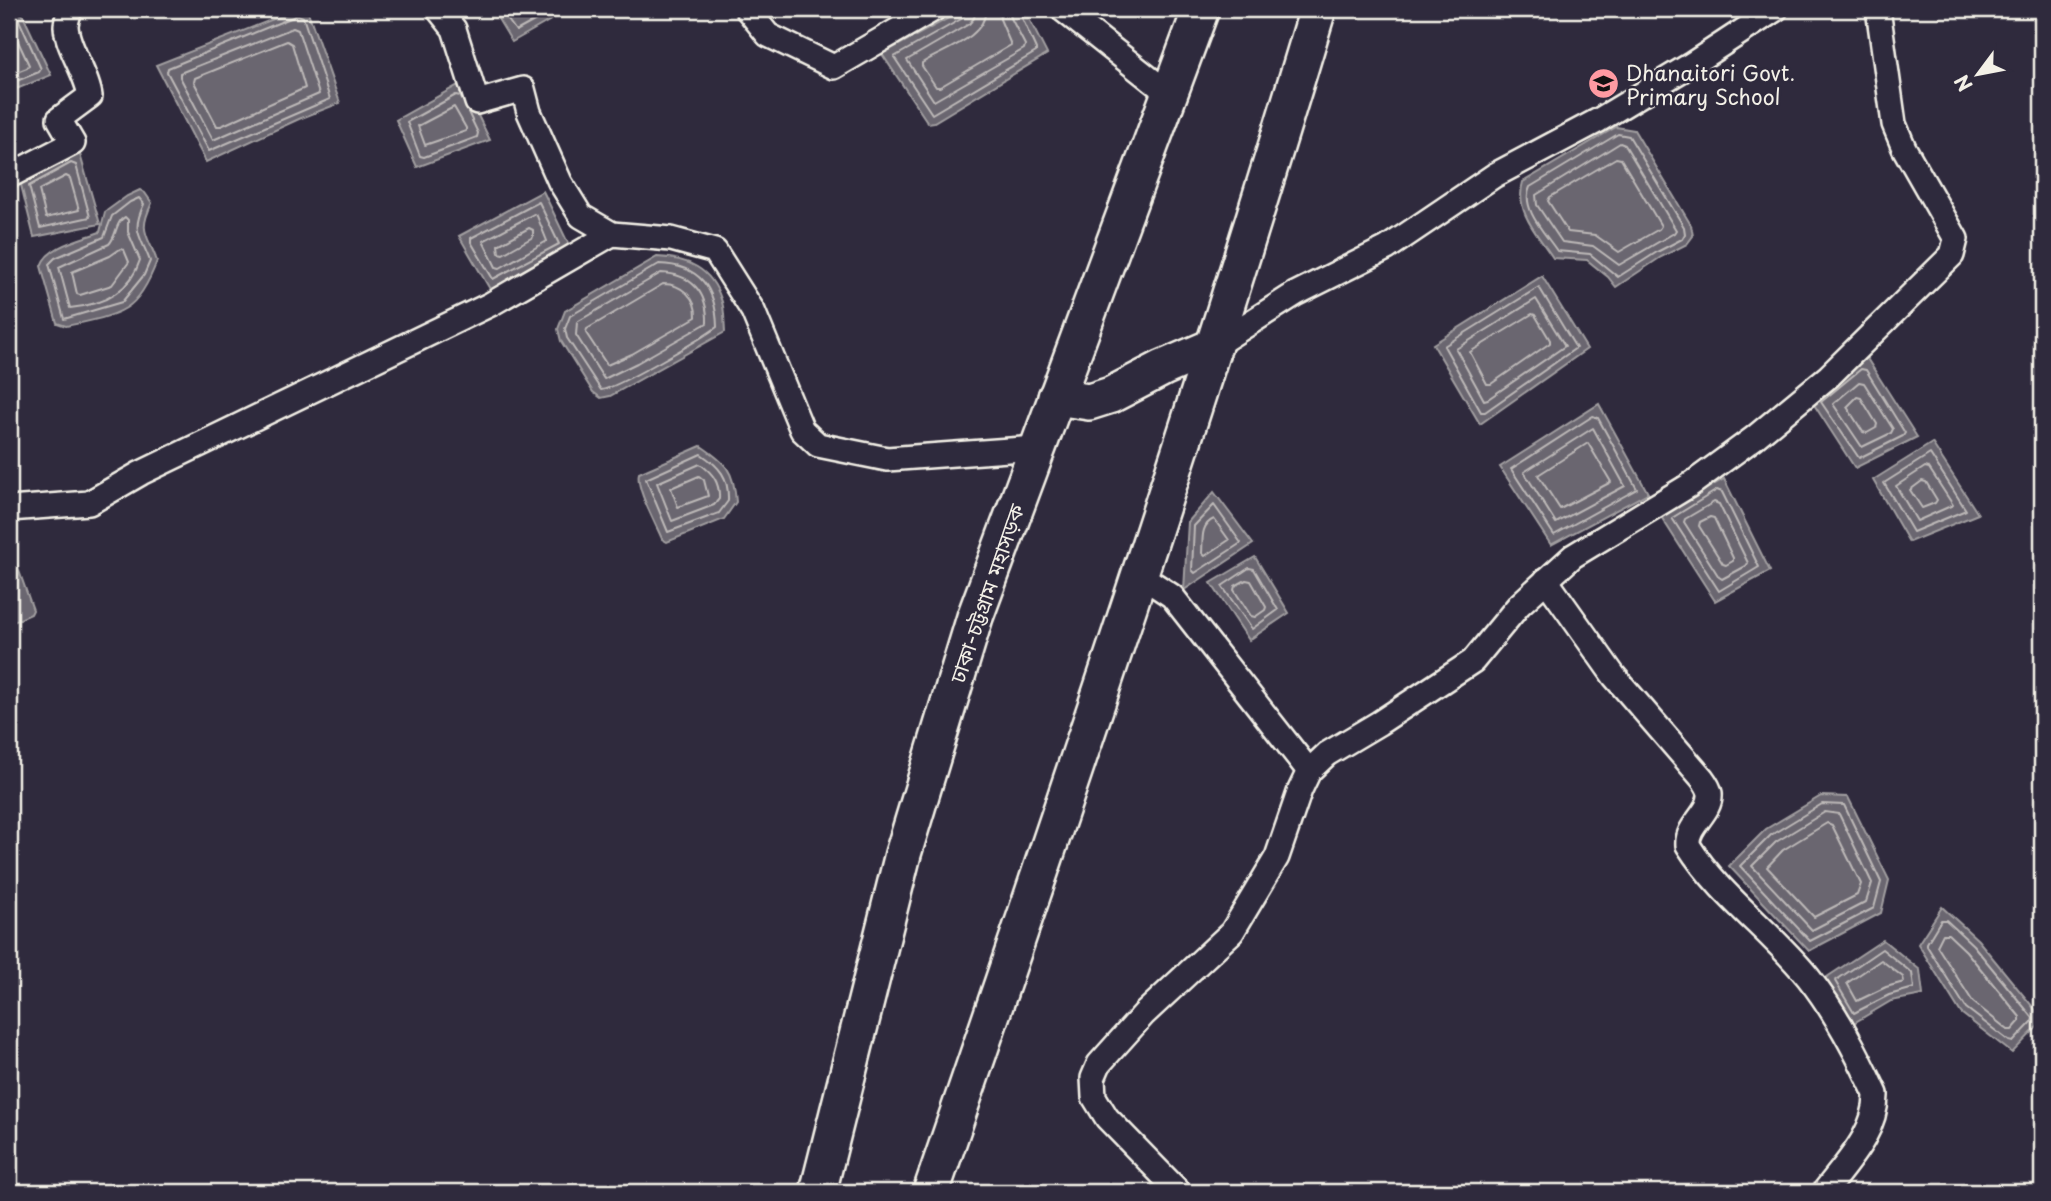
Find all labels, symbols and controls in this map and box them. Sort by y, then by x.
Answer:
north arrow [1942,38,2012,108]
place label: Dhanaitori Govt. Primary School [1626,56,1795,112]
school or university icon: Dhanaitori Govt. Primary School [1586,67,1620,101]
text: N [1947,70,1979,97]
street label: ঢাকা-চট্টগ্রাম মহাসড়ক [940,498,1032,688]

